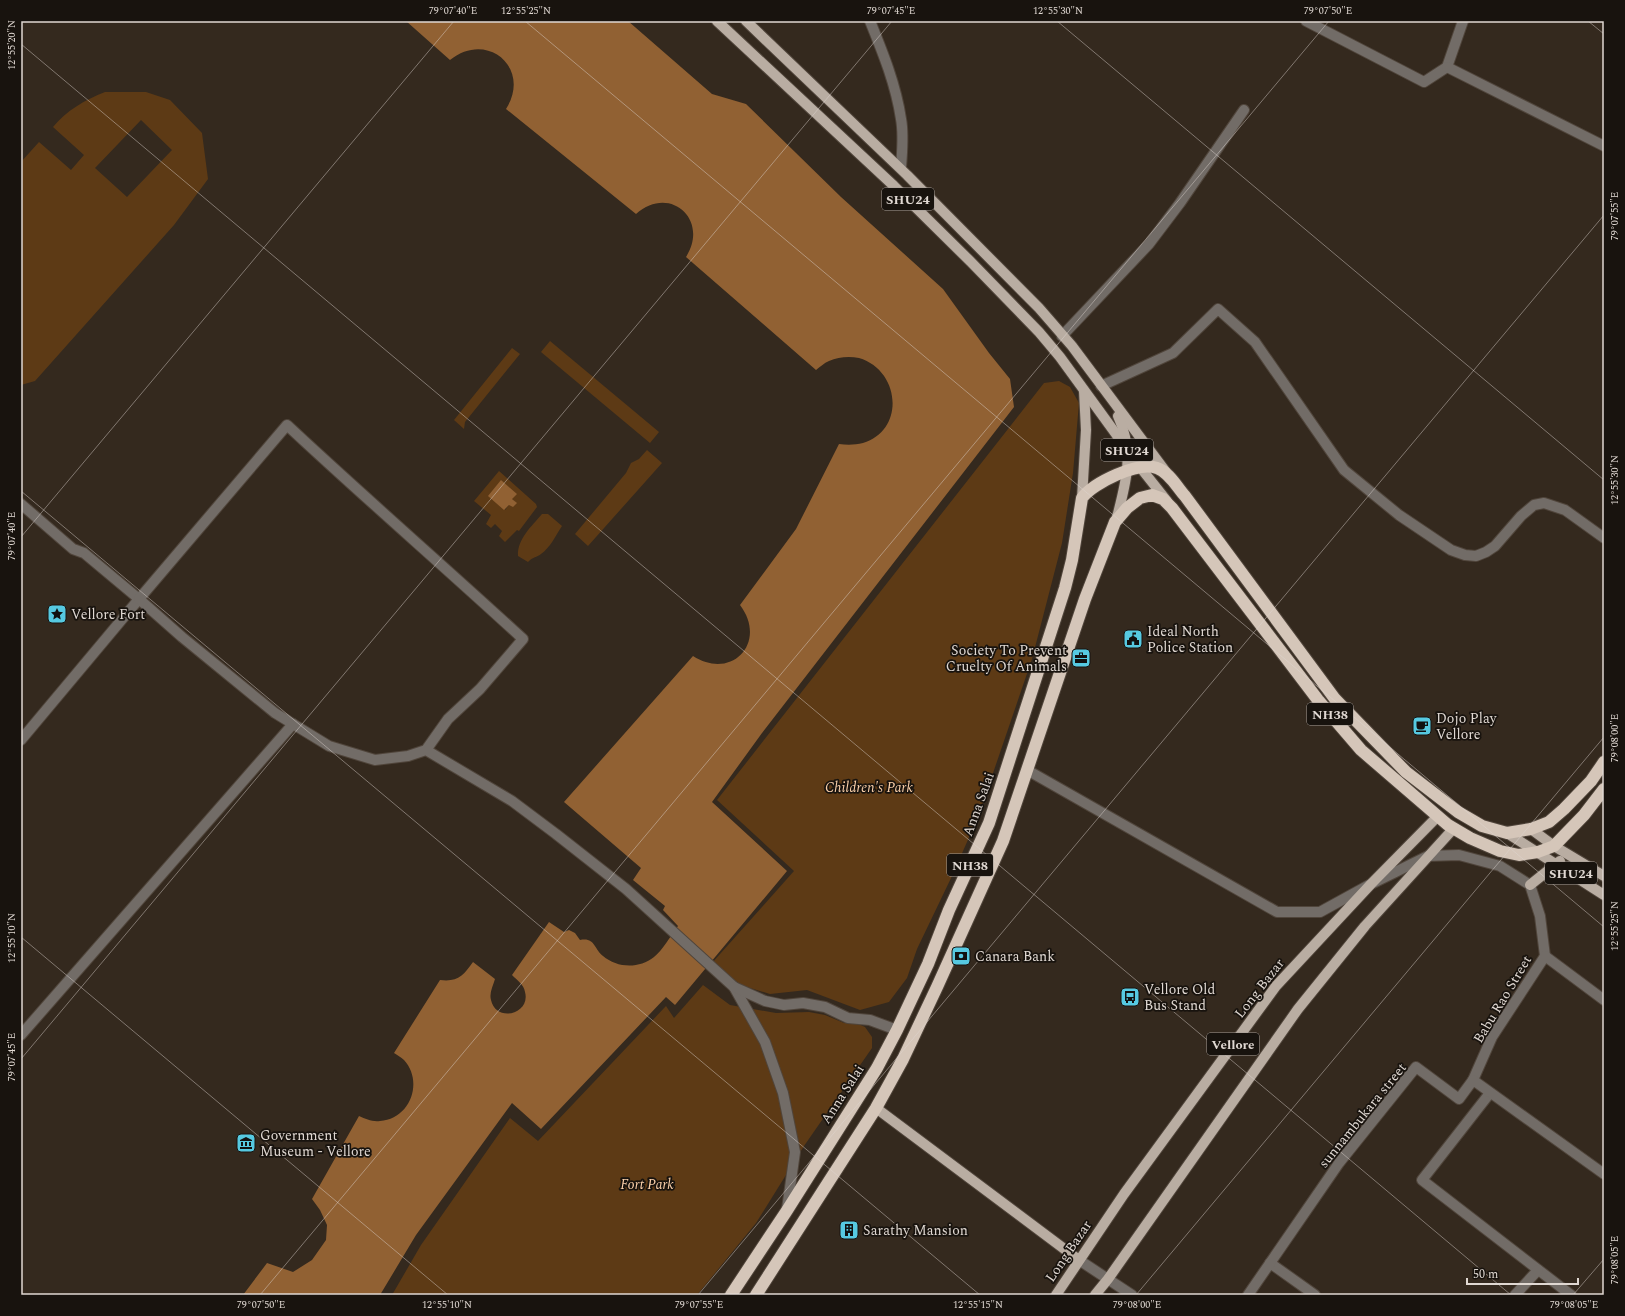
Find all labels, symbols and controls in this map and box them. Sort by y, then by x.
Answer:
text: 79°07'40"E [429,3,477,19]
text: 12°55'25"N [501,3,551,19]
text: 79°07'45"E [867,3,915,19]
text: 12°55'30"N [1033,3,1083,19]
text: 79°07'50"E [1304,3,1352,19]
text: 12°55'20"N [4,20,20,70]
road number: SHU24 [882,188,934,210]
text: 79°07'55"E [1607,192,1623,240]
road number: SHU24 [1101,439,1153,461]
text: 12°55'30"N [1607,455,1623,505]
text: 79°07'40"E [4,512,20,560]
place icon: Vellore Fort [46,603,68,625]
place label: Vellore Fort [71,604,145,625]
place label: Ideal North Police Station [1147,621,1233,658]
public building icon: Ideal North Police Station [1122,628,1144,650]
place label: Society To Prevent Cruelty Of Animals [946,640,1067,677]
office icon: Society To Prevent Cruelty Of Animals [1070,647,1092,669]
road number: NH38 [1307,703,1353,725]
place label: Dojo Play Vellore [1436,708,1498,745]
text: 79°08'00"E [1607,714,1623,762]
cafe icon: Dojo Play Vellore [1411,715,1433,737]
street label: Anna Salai [957,769,1000,839]
park label: Children's Park [825,777,913,798]
road number: NH38 [947,854,993,876]
road number: SHU24 [1545,862,1597,884]
text: 12°55'25"N [1607,901,1623,951]
text: 12°55'10"N [4,913,20,963]
bank icon: Canara Bank [950,945,972,967]
place label: Canara Bank [975,946,1055,967]
street label: Babu Rao Street [1468,951,1537,1047]
street label: Long Bazar [1229,954,1290,1023]
place label: Vellore Old Bus Stand [1144,979,1215,1016]
bus stop icon: Vellore Old Bus Stand [1119,986,1141,1008]
text: 79°07'45"E [4,1033,20,1081]
road number: Vellore [1207,1033,1259,1055]
street label: sunnambukara street [1313,1058,1412,1172]
street label: Anna Salai [815,1060,869,1128]
place label: Government Museum - Vellore [260,1125,371,1162]
museum icon: Government Museum - Vellore [235,1132,257,1154]
park label: Fort Park [620,1174,674,1195]
street label: Long Bazar [1040,1216,1097,1286]
building icon: Sarathy Mansion [838,1219,860,1241]
place label: Sarathy Mansion [863,1220,968,1241]
text: 79°08'05"E [1607,1236,1623,1284]
scale bar [1467,1260,1578,1286]
text: 50 m [1473,1265,1498,1284]
text: 79°07'50"E [237,1297,285,1313]
text: 12°55'10"N [422,1297,472,1313]
text: 79°07'55"E [675,1297,723,1313]
text: 12°55'15"N [953,1297,1003,1313]
text: 79°08'00"E [1113,1297,1161,1313]
text: 79°08'05"E [1550,1297,1598,1313]

